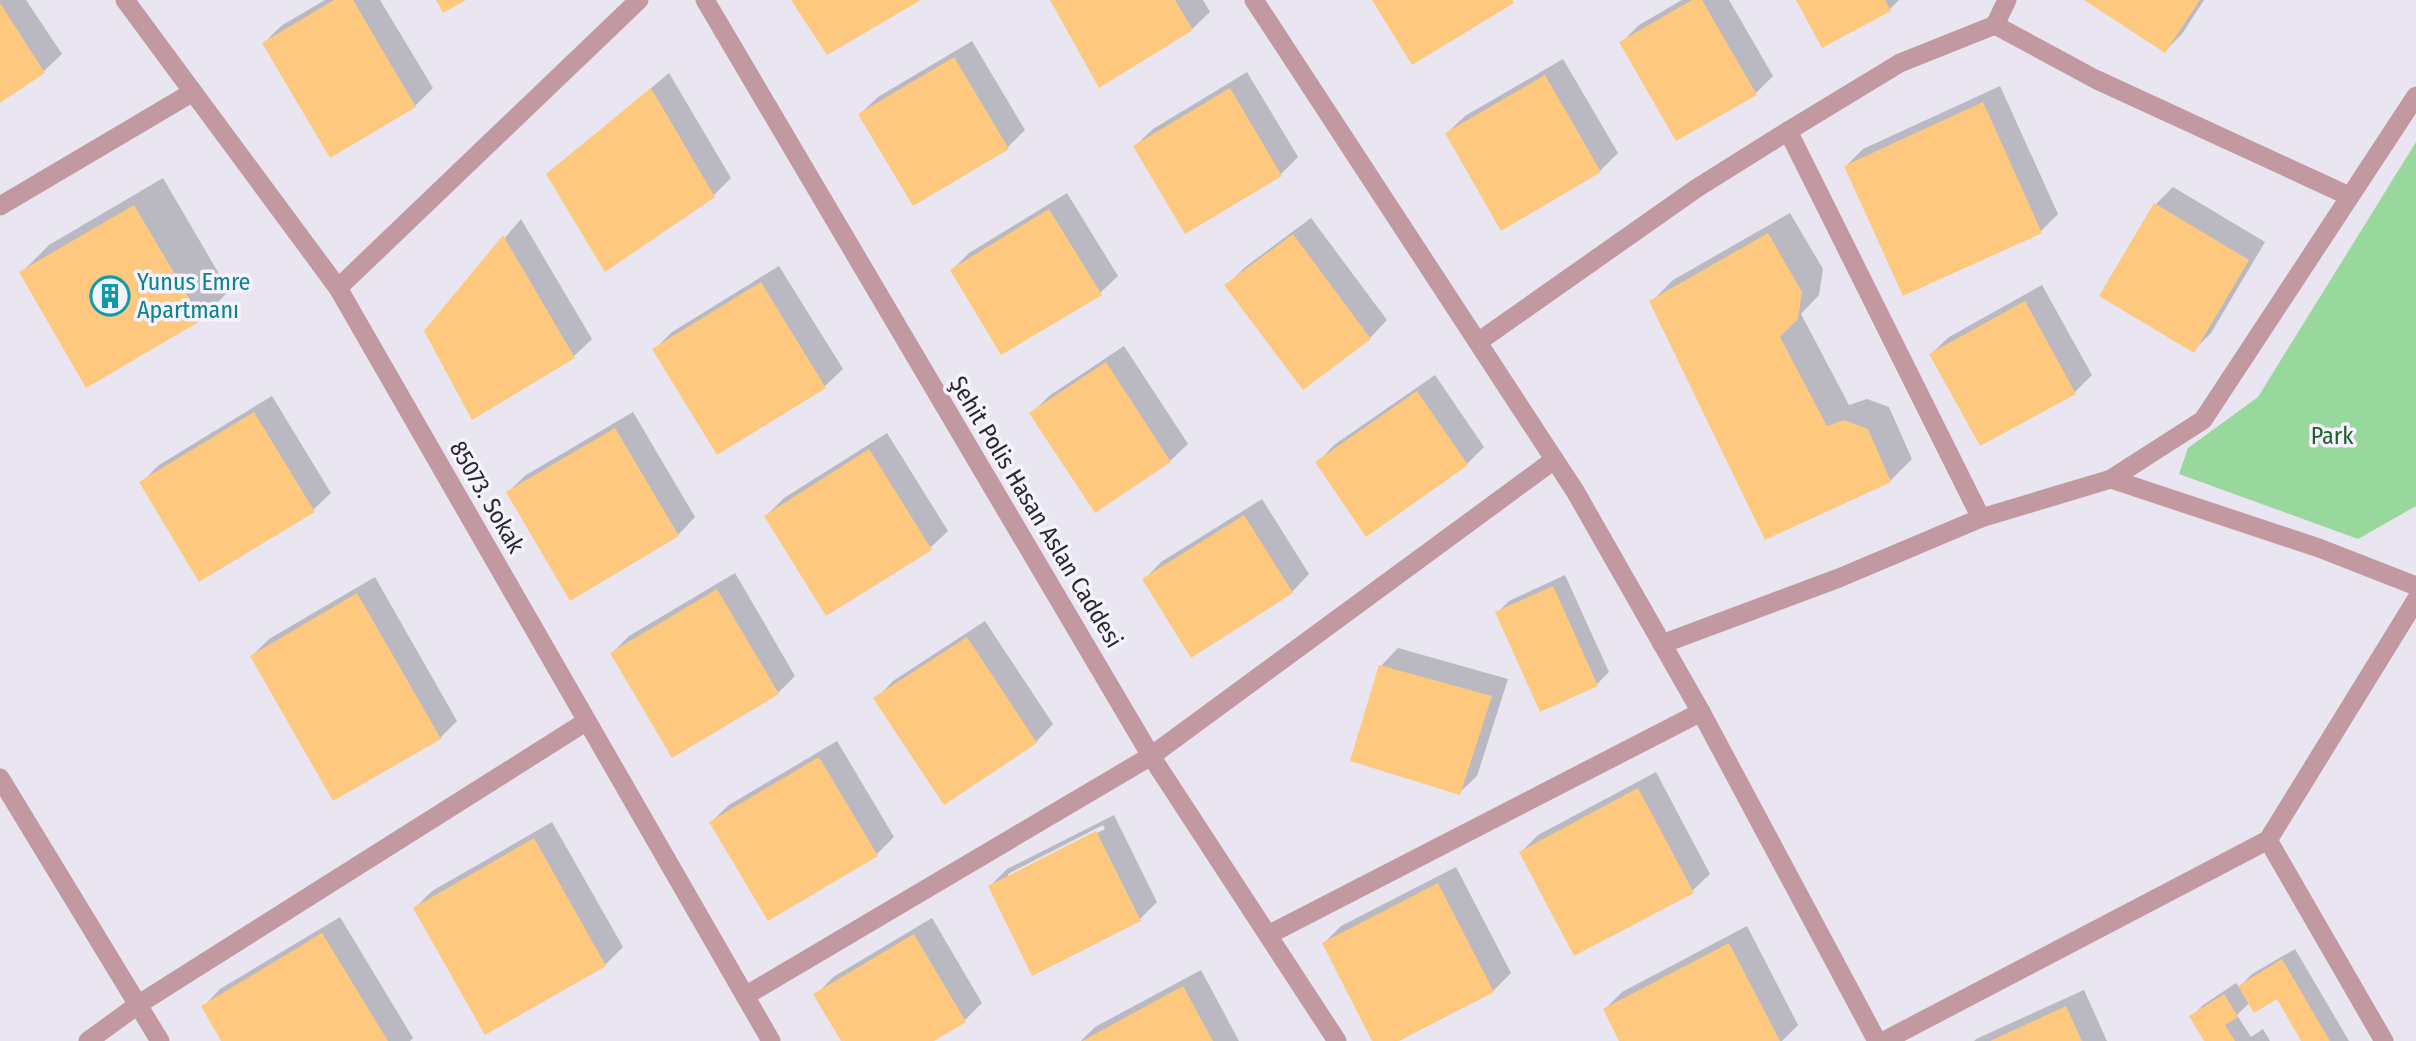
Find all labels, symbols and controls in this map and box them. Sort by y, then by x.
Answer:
place label: Yunus Emre Apartmanı [137,268,250,324]
building icon: Yunus Emre Apartmanı [89,275,131,317]
street label: Şehit Polis Hasan Aslan Caddesi [944,371,1128,653]
park label: Park [2311,422,2354,450]
street label: 85073. Sokak [444,436,531,559]

